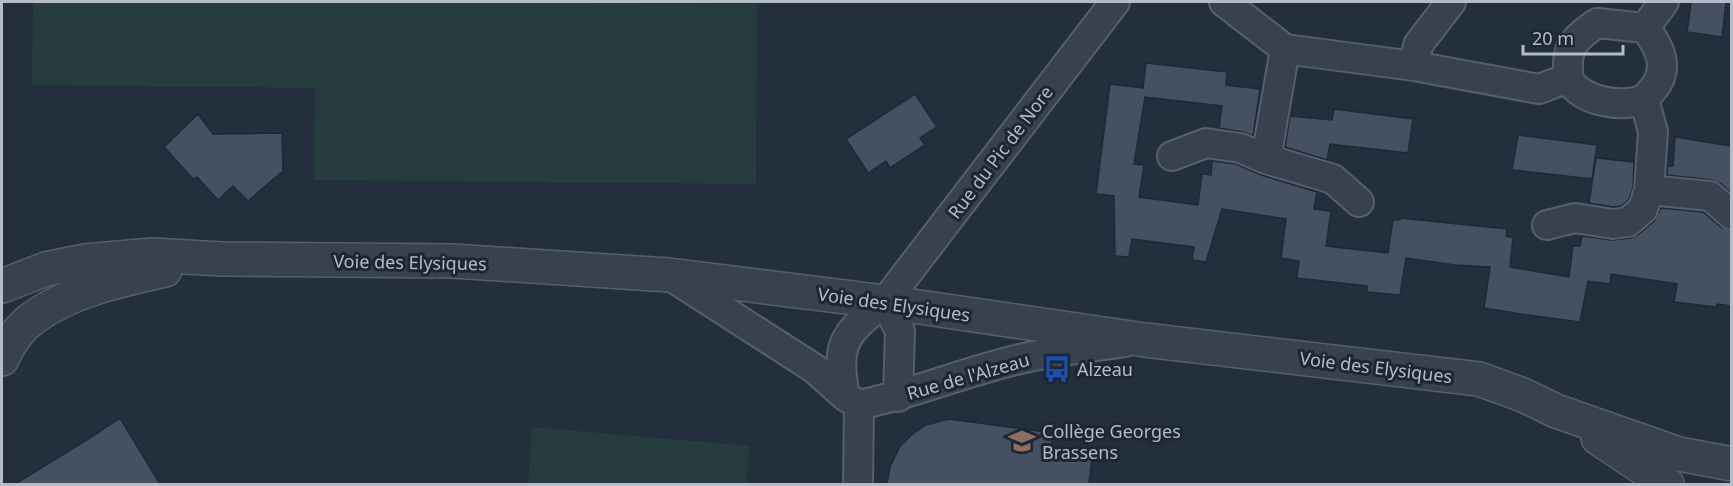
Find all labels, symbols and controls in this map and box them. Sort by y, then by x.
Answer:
scale bar [1523,18,1624,56]
text: 20 m [1532,26,1574,50]
street label: Rue du Pic de Nore [942,81,1058,223]
street label: Voie des Elysiques [333,249,487,275]
street label: Voie des Elysiques [816,281,972,327]
street label: Voie des Elysiques [1298,346,1454,388]
street label: Rue de l'Alzeau [904,347,1032,405]
bus stop icon: Alzeau [1042,354,1072,384]
place label: Alzeau [1077,357,1133,381]
place label: Collège Georges Brassens [1042,419,1181,464]
school or university icon: Collège Georges Brassens [1007,426,1037,456]

